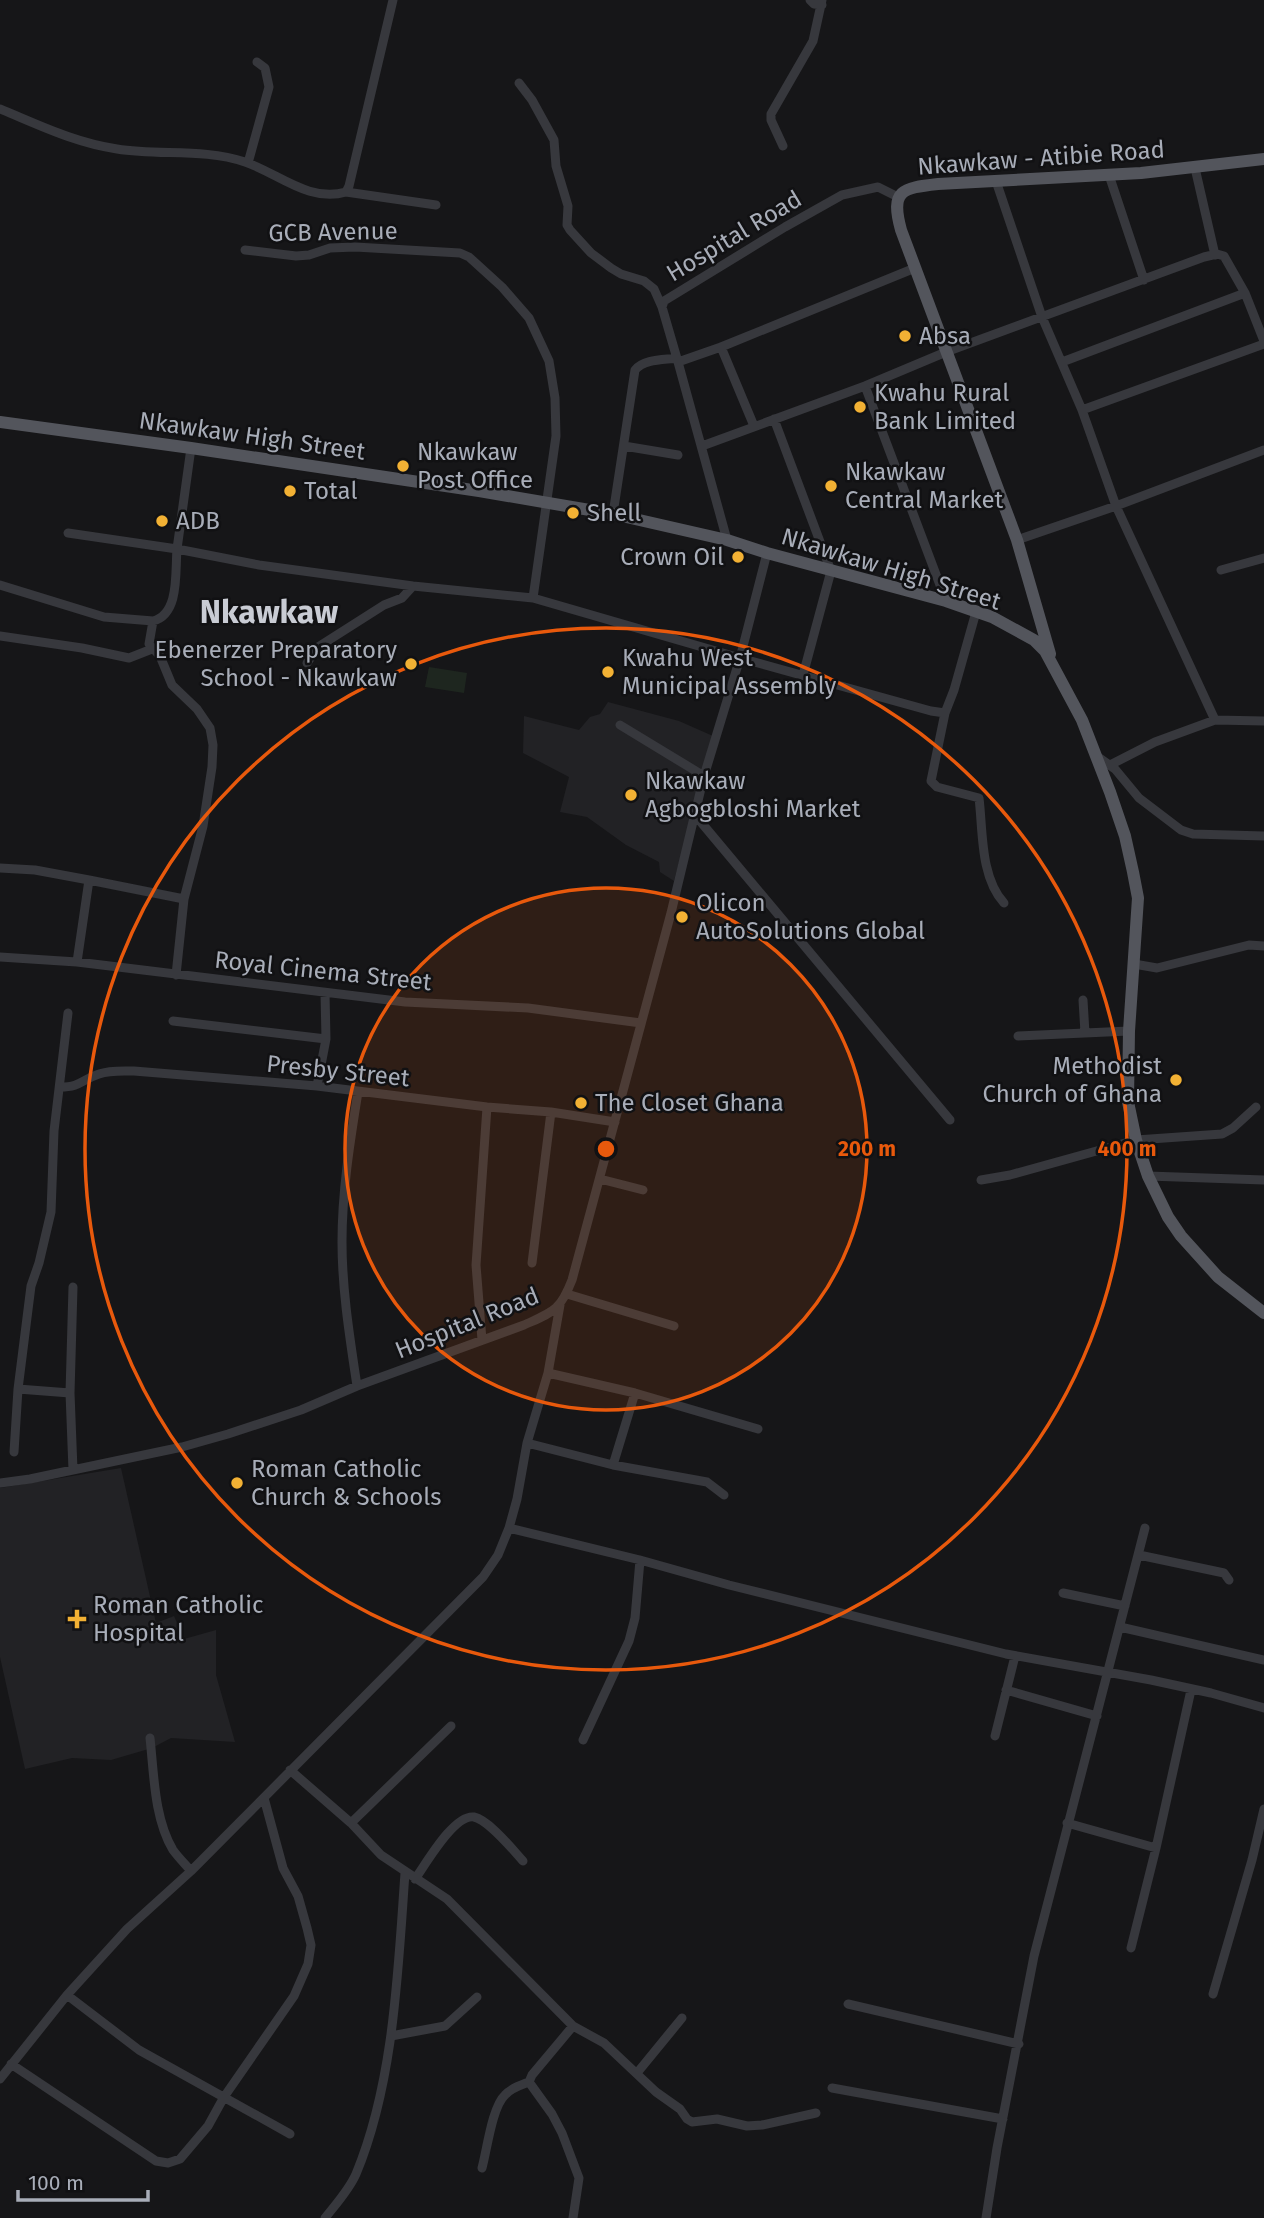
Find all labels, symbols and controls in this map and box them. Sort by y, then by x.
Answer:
street label: Nkawkaw - Atibie Road [916,135,1166,181]
street label: Hospital Road [661,185,807,287]
street label: GCB Avenue [268,217,398,247]
place label: Absa [919,322,971,350]
marker: Absa [897,328,913,344]
place label: Kwahu Rural Bank Limited [874,379,1016,435]
marker: Kwahu Rural Bank Limited [852,399,868,415]
street label: Nkawkaw High Street [137,406,367,466]
place label: Nkawkaw Post Office [417,438,533,494]
marker: Nkawkaw Post Office [395,458,411,474]
place label: Nkawkaw Central Market [845,458,1004,514]
place label: Total [304,477,357,505]
marker: Nkawkaw Central Market [823,478,839,494]
marker: Total [282,483,298,499]
place label: Shell [587,499,641,527]
marker: Shell [565,505,581,521]
place label: ADB [176,507,220,535]
marker: ADB [154,513,170,529]
street label: Nkawkaw High Street [778,522,1004,616]
place label: Crown Oil [620,543,724,571]
marker: Crown Oil [730,549,746,565]
district label: Nkawkaw [200,593,338,631]
place label: Ebenerzer Preparatory School - Nkawkaw [155,636,397,692]
place label: Kwahu West Municipal Assembly [622,644,837,700]
marker: Ebenerzer Preparatory School - Nkawkaw [403,656,419,672]
marker: Kwahu West Municipal Assembly [600,664,616,680]
place label: Nkawkaw Agbogbloshi Market [645,767,861,823]
marker: Nkawkaw Agbogbloshi Market [623,787,639,803]
place label: Olicon AutoSolutions Global [696,889,925,945]
marker: Olicon AutoSolutions Global [674,909,690,925]
street label: Royal Cinema Street [213,946,433,996]
street label: Presby Street [265,1050,411,1092]
place label: Methodist Church of Ghana [983,1052,1162,1108]
marker: Methodist Church of Ghana [1168,1072,1184,1088]
place label: The Closet Ghana [595,1089,784,1117]
marker: The Closet Ghana [573,1095,589,1111]
text: 200 m [838,1136,896,1162]
text: 400 m [1097,1136,1157,1162]
centre of rings [594,1137,618,1161]
street label: Hospital Road [391,1281,543,1365]
place label: Roman Catholic Church & Schools [251,1455,441,1511]
marker: Roman Catholic Church & Schools [229,1475,245,1491]
place label: Roman Catholic Hospital [93,1591,264,1647]
marker: Roman Catholic Hospital [67,1609,87,1629]
scale bar [18,2158,147,2202]
text: 100 m [28,2170,84,2196]

